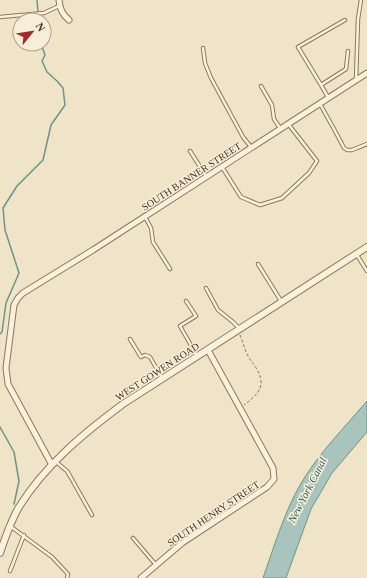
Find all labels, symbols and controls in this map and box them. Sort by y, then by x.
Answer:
north arrow [12,12,52,52]
text: N [33,21,48,33]
street label: SOUTH BANNER STREET [140,140,243,213]
street label: WEST GOWEN ROAD [113,340,201,403]
water label: New York Canal [285,455,329,526]
street label: SOUTH HENRY STREET [165,479,261,548]

